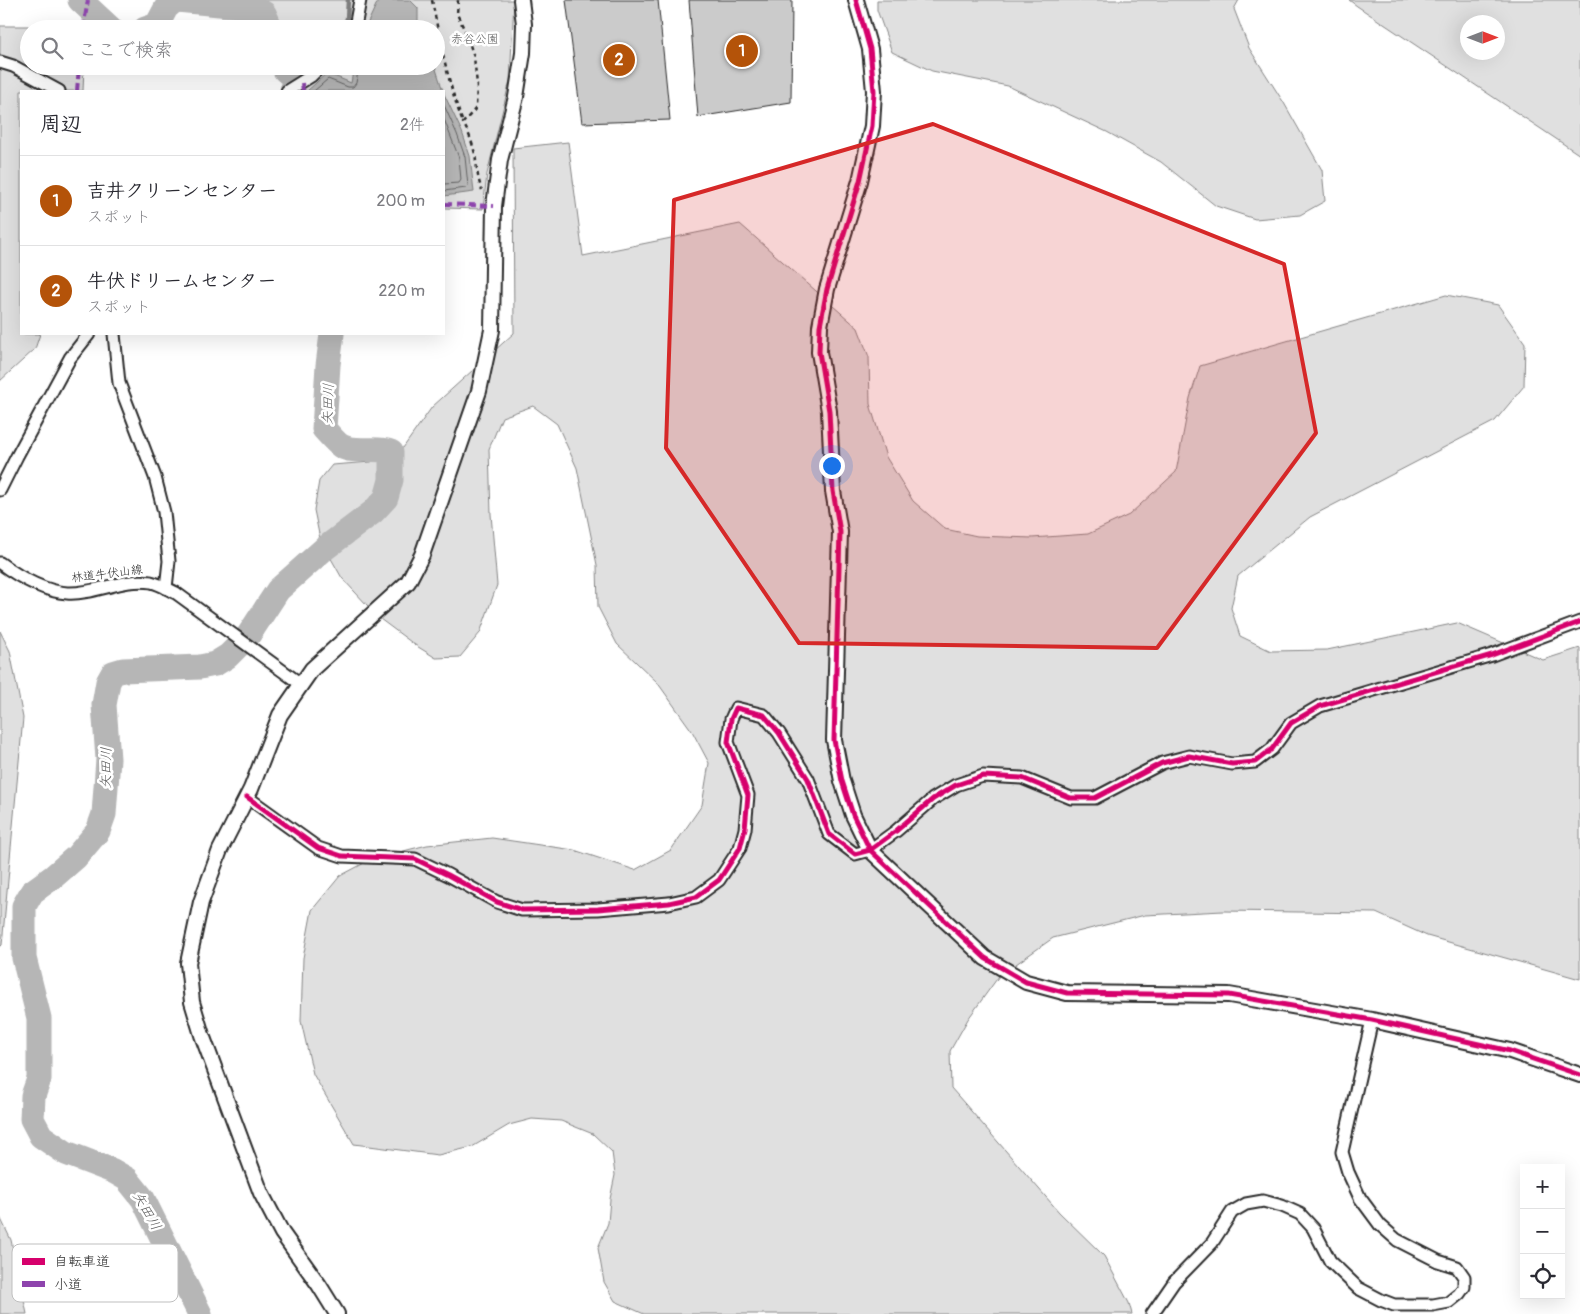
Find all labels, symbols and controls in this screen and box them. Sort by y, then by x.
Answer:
north arrow [1460,15,1505,60]
search box [20,20,445,75]
park label: 赤谷公園 [451,32,499,47]
pin: 1 [726,32,758,70]
icon: search [38,34,66,62]
text: ここで検索 [78,38,173,62]
pin: 2 [603,41,635,79]
text: 周辺 [40,111,82,138]
text: 2件 [400,115,425,135]
text: 吉井クリーンセンター [87,179,277,203]
text: 1 [53,191,59,211]
text: 200 m [377,191,425,211]
text: スポット [87,207,151,227]
text: 牛伏ドリームセンター [87,269,276,293]
text: 2 [52,281,60,301]
text: 220 m [379,281,425,301]
text: スポット [87,297,151,317]
water label: 矢田川 [319,383,337,425]
your location [819,453,845,479]
street label: 林道牛伏山線 [70,562,144,586]
water label: 矢田川 [97,747,115,789]
map controls [1520,1164,1565,1299]
button: + [1520,1164,1565,1209]
water label: 矢田川 [129,1189,165,1233]
button: − [1520,1209,1565,1254]
legend [12,1244,178,1302]
text: 自転車道 [54,1253,110,1270]
button: locate [1520,1254,1565,1299]
text: 小道 [54,1276,82,1293]

